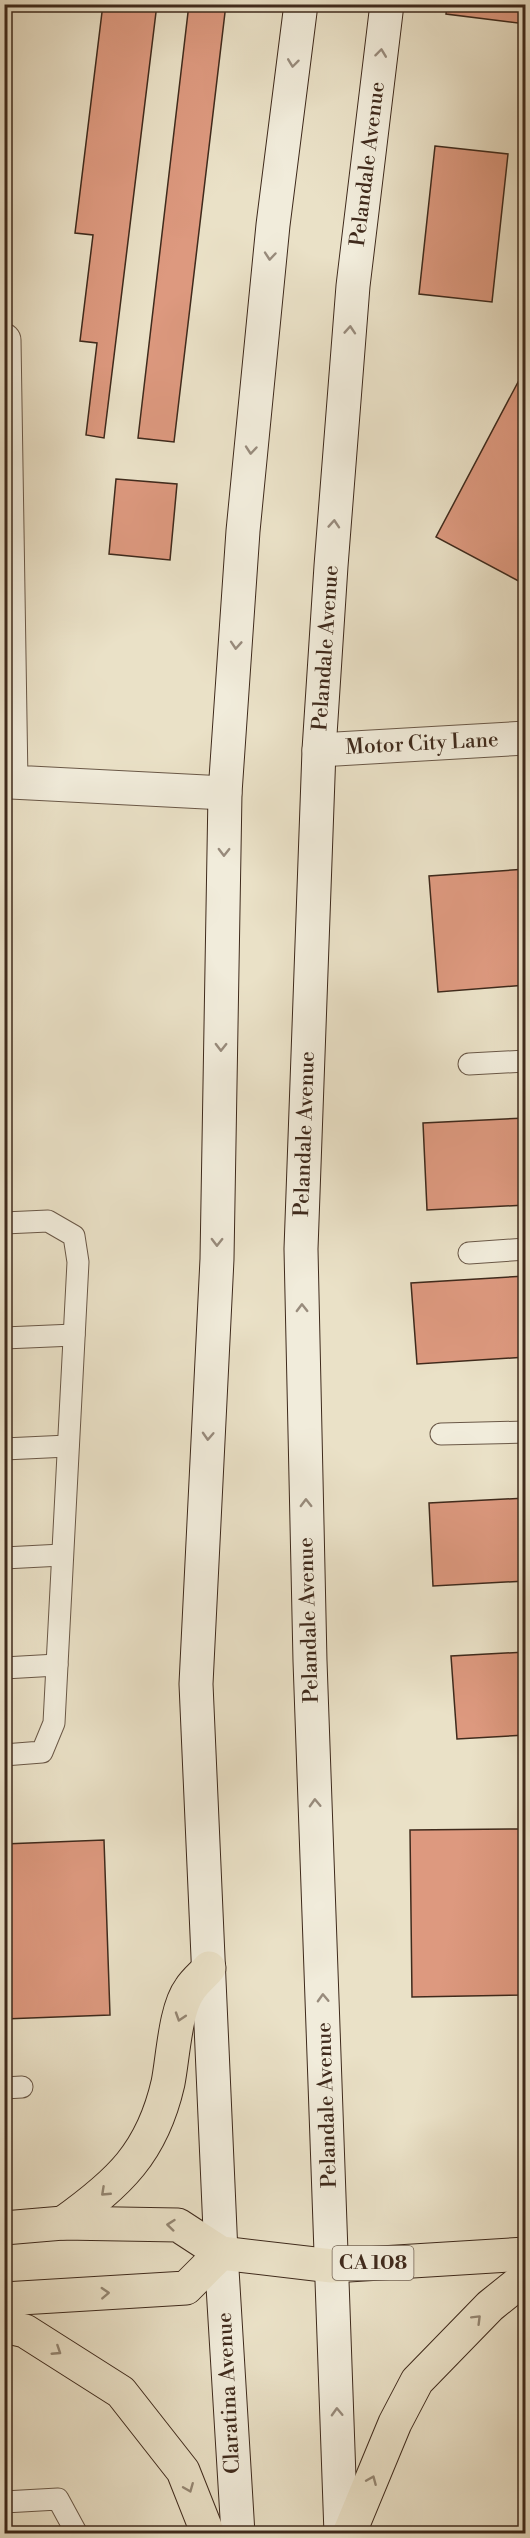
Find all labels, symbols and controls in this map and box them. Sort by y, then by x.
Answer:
one-way arrow [374,48,387,57]
one-way arrow [288,58,300,67]
street label: Pelandale Avenue [345,80,391,248]
one-way arrow [264,252,277,261]
one-way arrow [343,325,356,334]
one-way arrow [245,446,258,455]
one-way arrow [328,520,341,529]
street label: Pelandale Avenue [307,564,345,732]
one-way arrow [229,640,242,649]
street label: Motor City Lane [345,727,499,761]
one-way arrow [218,847,231,856]
one-way arrow [215,1042,227,1051]
street label: Pelandale Avenue [289,1051,321,1217]
one-way arrow [211,1237,224,1246]
one-way arrow [296,1303,308,1312]
one-way arrow [202,1432,215,1441]
one-way arrow [300,1498,313,1507]
street label: Pelandale Avenue [293,1537,325,1703]
one-way arrow [309,1798,322,1807]
one-way arrow [316,1993,329,2002]
one-way arrow [175,2011,187,2022]
street label: Pelandale Avenue [311,2022,343,2188]
one-way arrow [101,2185,112,2196]
one-way arrow [166,2219,176,2232]
road number: CA 108 [332,2246,413,2280]
one-way arrow [100,2287,109,2300]
street label: Claratina Avenue [212,2311,246,2475]
one-way arrow [470,2315,481,2325]
one-way arrow [50,2343,61,2354]
one-way arrow [331,2408,344,2417]
one-way arrow [365,2475,377,2486]
one-way arrow [182,2482,194,2493]

